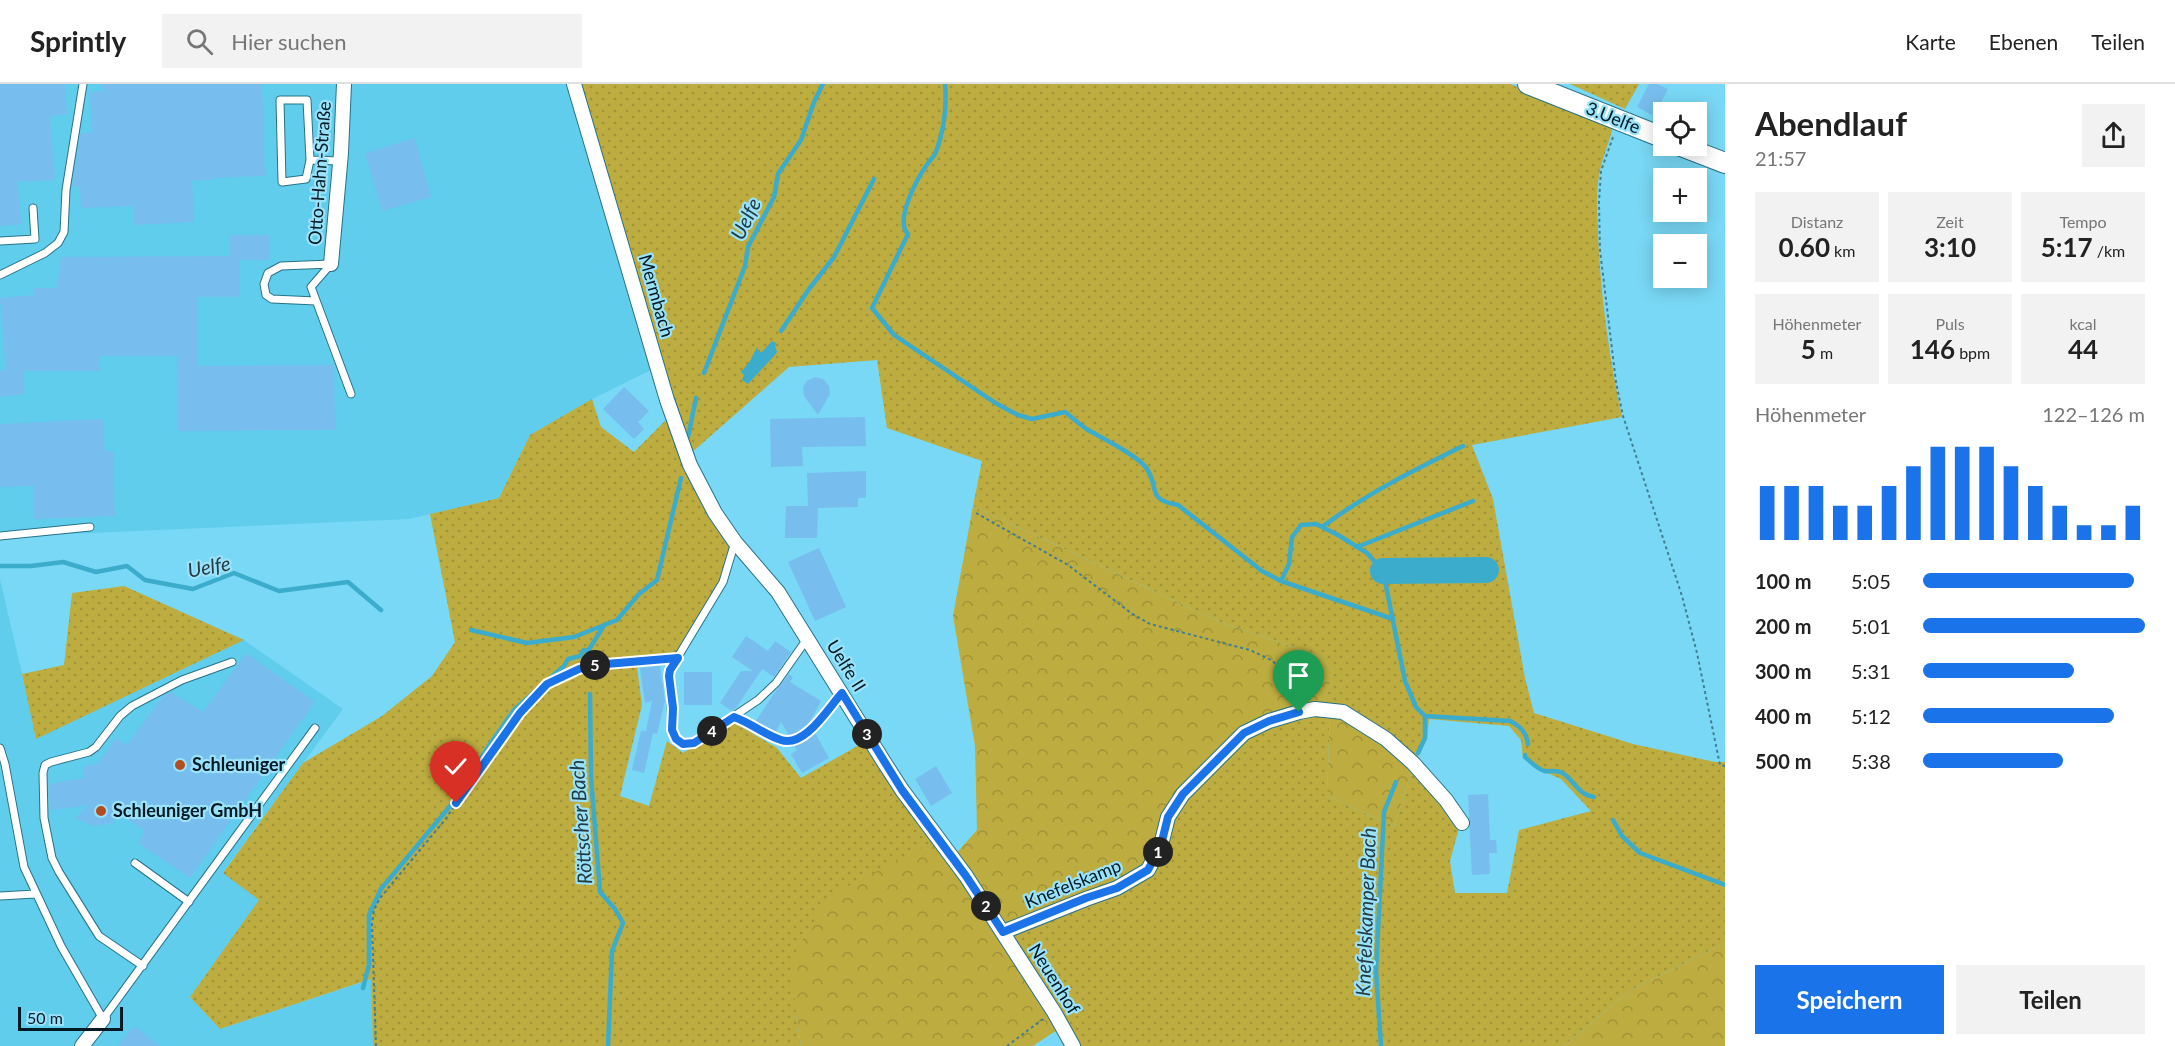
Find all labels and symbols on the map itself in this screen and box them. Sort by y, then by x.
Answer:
street label: 3.Uelfe [1583,96,1644,138]
street label: Otto-Hahn-Straße [303,100,335,245]
water label: Uelfe [725,194,765,243]
street label: Mermbach [635,252,679,340]
water label: Uelfe [186,550,232,582]
street label: Uelfe II [822,636,871,695]
pin: 5 [580,650,610,680]
pin [1273,650,1324,712]
pin: 4 [697,716,727,746]
pin: 3 [852,719,882,749]
pin [430,741,481,803]
place label: Schleuniger [192,753,286,775]
marker: Schleuniger [173,758,187,772]
water label: Röttscher Bach [564,759,596,885]
place label: Schleuniger GmbH [113,799,262,821]
marker: Schleuniger GmbH [94,804,108,818]
water label: Knefelskamper Bach [1350,827,1380,997]
pin: 1 [1143,837,1173,867]
street label: Knefelskamp [1021,854,1124,912]
pin: 2 [971,891,1001,921]
street label: Neuenhof [1025,939,1085,1018]
scale bar [18,1004,123,1032]

